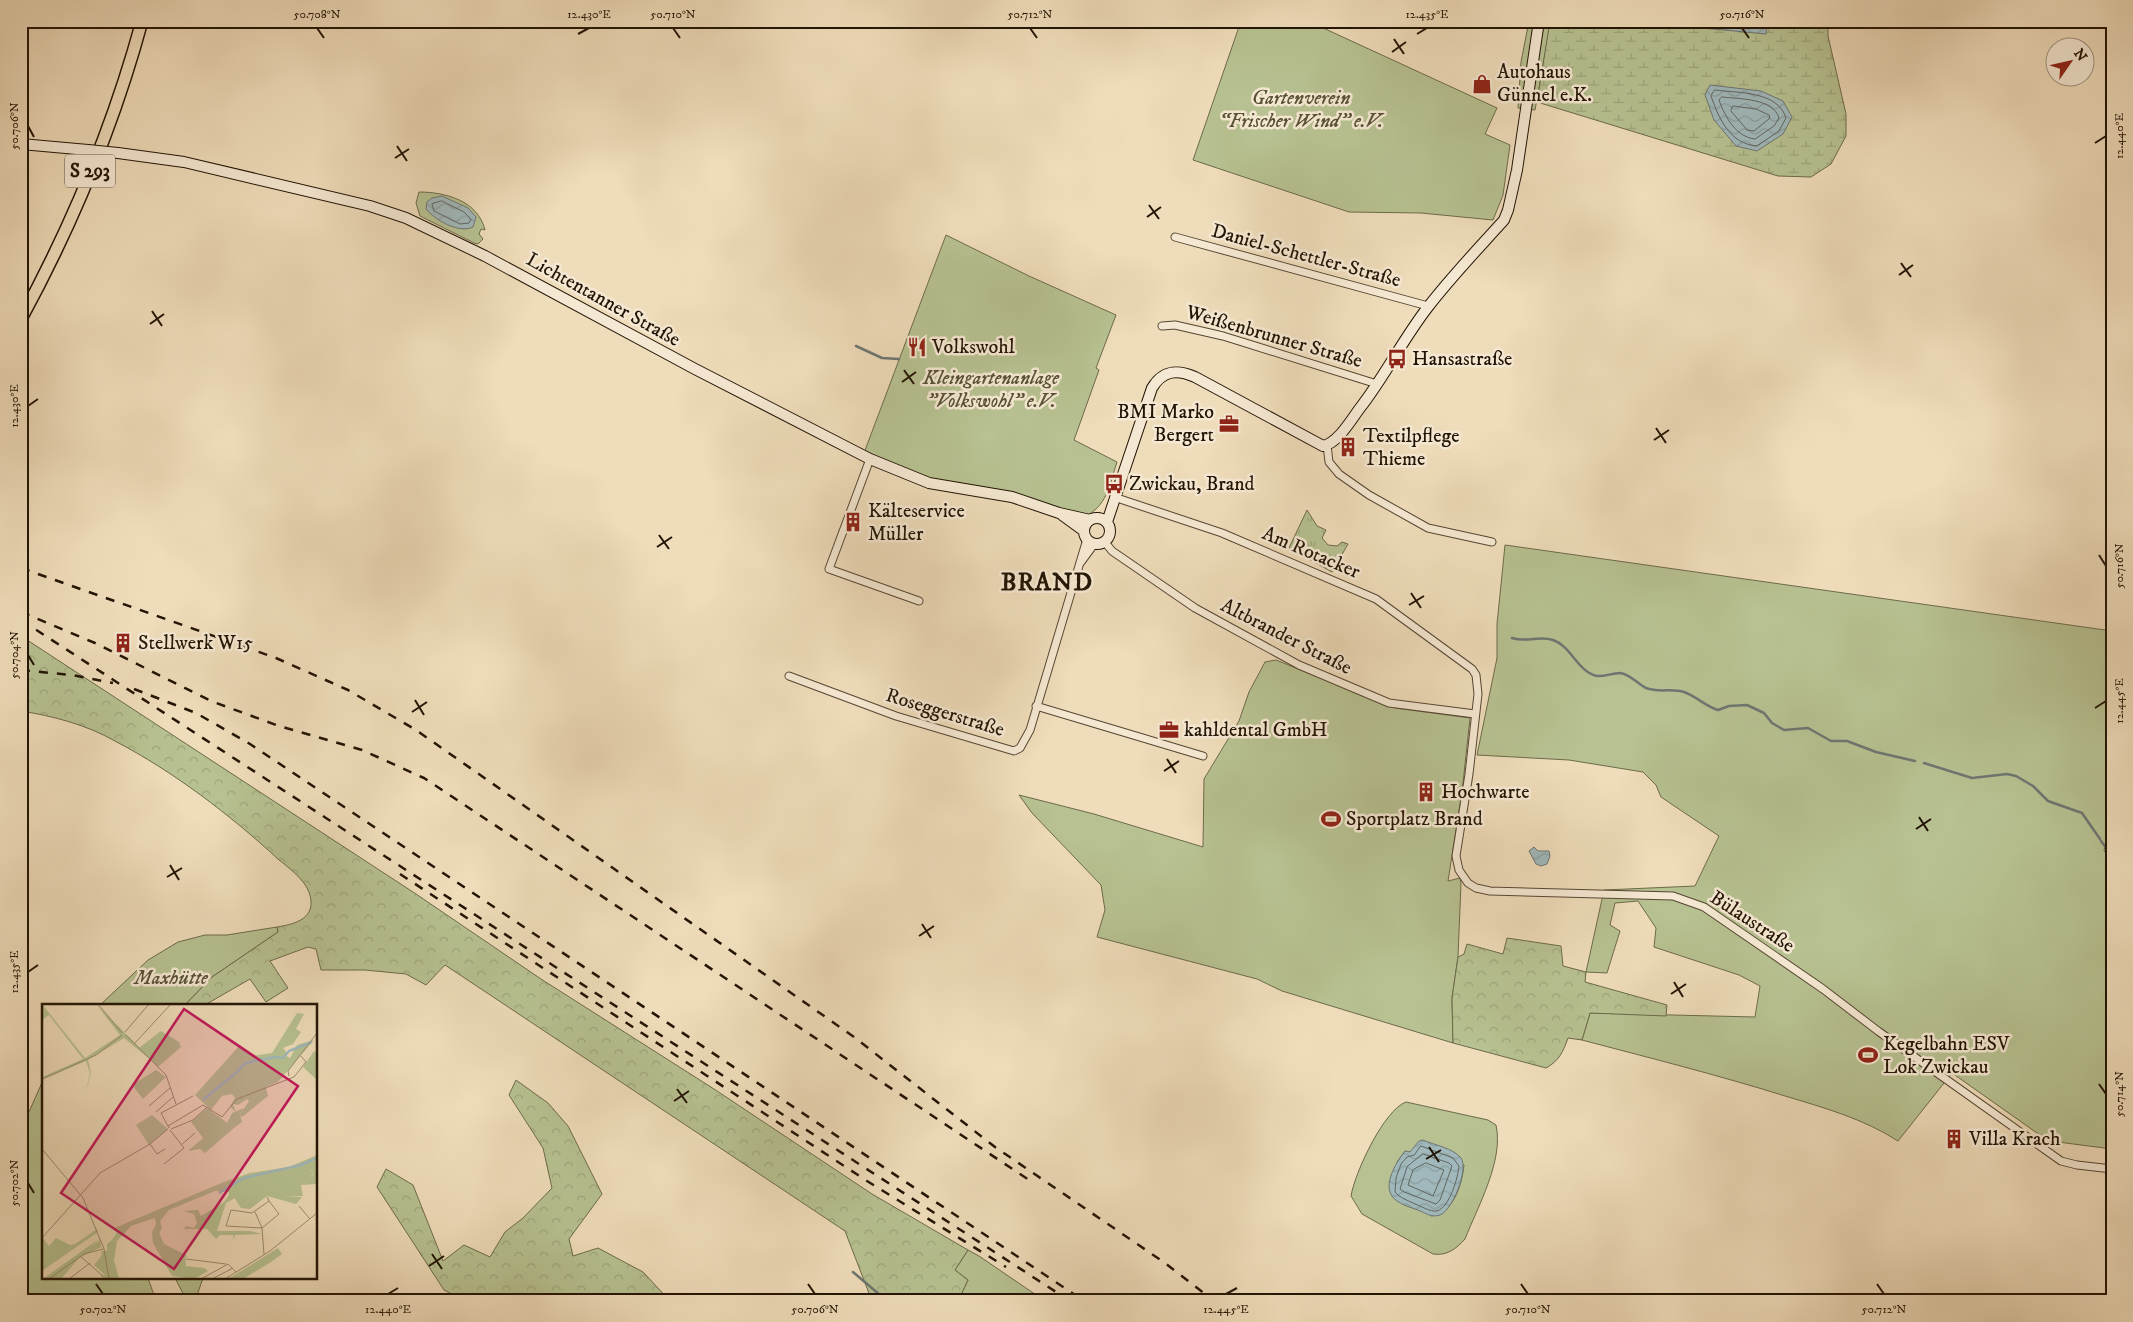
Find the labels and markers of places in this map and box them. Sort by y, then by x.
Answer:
place label: Autohaus Günnel e.K. [1497,60,1592,108]
shop icon: Autohaus Günnel e.K. [1471,73,1493,95]
place label: Volkswohl [931,335,1015,360]
restaurant icon: Volkswohl [906,336,928,358]
place label: Hansastraße [1412,347,1512,372]
bus stop icon: Hansastraße [1386,348,1408,370]
place label: BMI Marko Bergert [1117,400,1214,448]
office icon: BMI Marko Bergert [1218,413,1240,435]
place label: Textilpflege Thieme [1363,424,1459,472]
building icon: Textilpflege Thieme [1337,436,1359,458]
place label: Zwickau, Brand [1129,472,1255,497]
bus stop icon: Zwickau, Brand [1103,473,1125,495]
place label: Kälteservice Müller [868,499,965,547]
building icon: Kälteservice Müller [842,511,864,533]
place label: Stellwerk W15 [138,631,253,656]
building icon: Stellwerk W15 [112,632,134,654]
place label: kahldental GmbH [1184,718,1328,743]
office icon: kahldental GmbH [1158,719,1180,741]
place label: Hochwarte [1441,780,1530,805]
building icon: Hochwarte [1415,781,1437,803]
place label: Sportplatz Brand [1346,807,1483,832]
sports icon: Sportplatz Brand [1320,808,1342,830]
place label: Kegelbahn ESV Lok Zwickau [1883,1032,2010,1080]
sports icon: Kegelbahn ESV Lok Zwickau [1857,1044,1879,1066]
place label: Villa Krach [1968,1127,2061,1152]
building icon: Villa Krach [1943,1128,1965,1150]

